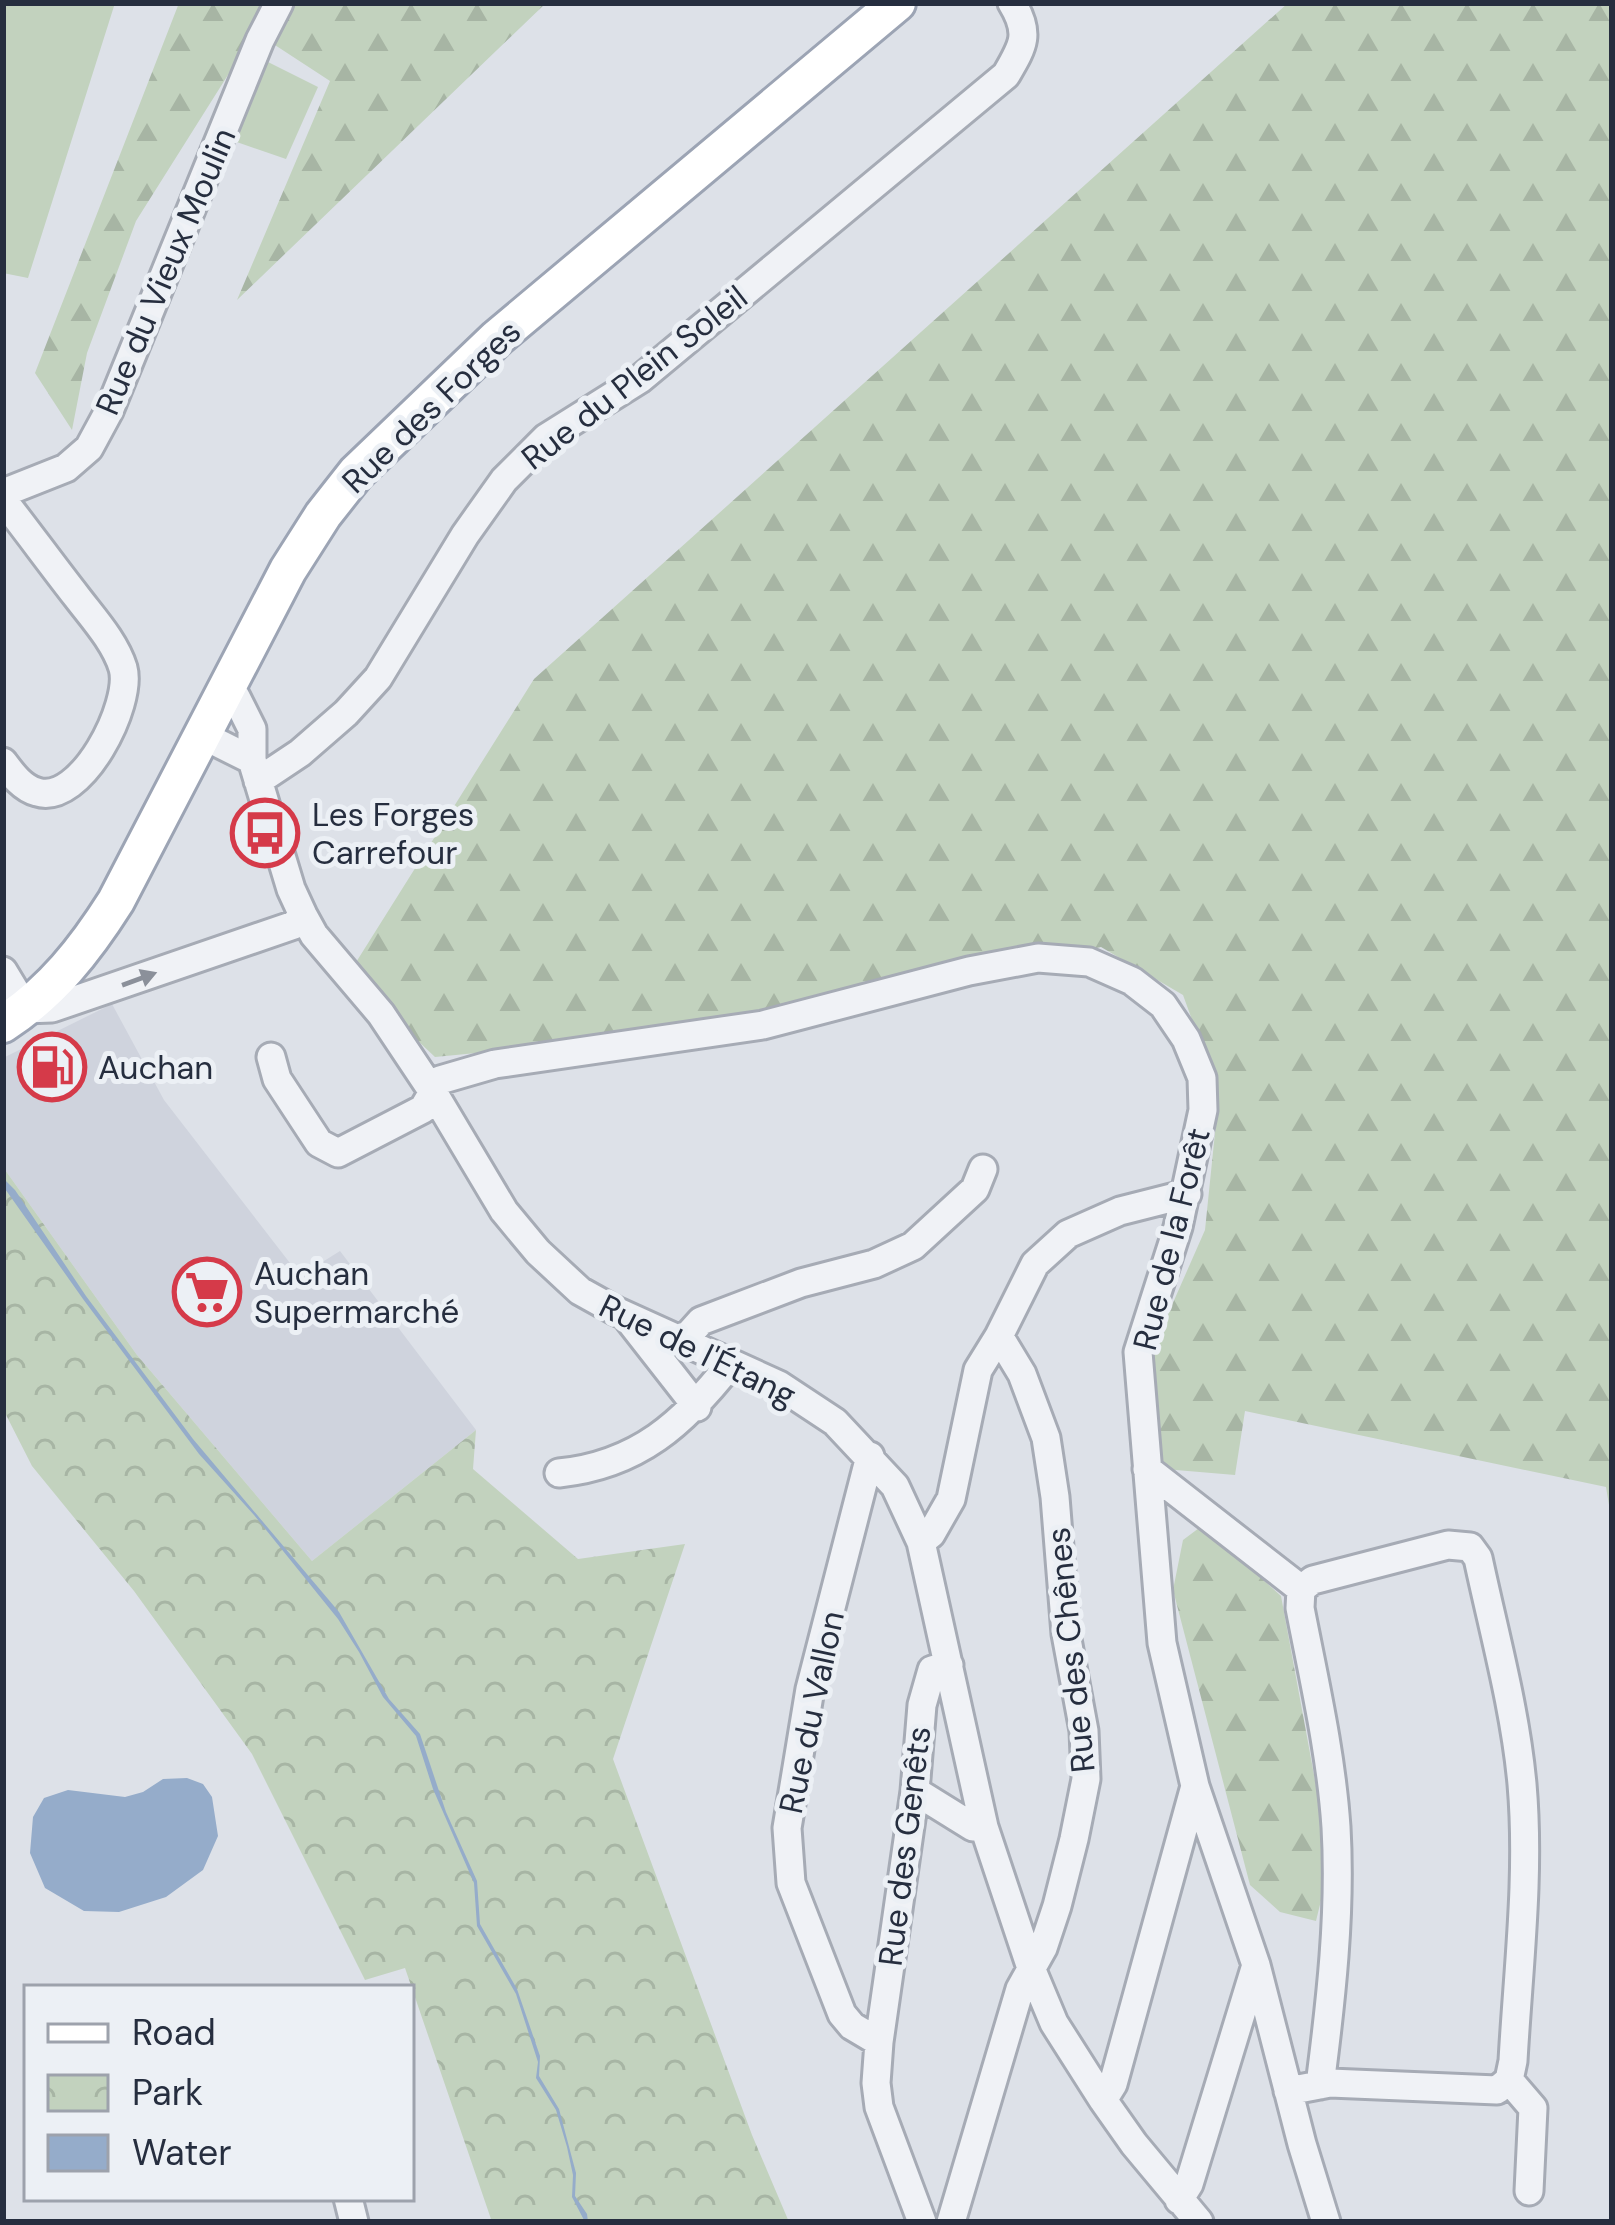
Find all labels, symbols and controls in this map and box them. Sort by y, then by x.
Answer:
street label: Rue du Vieux Moulin [86,121,245,421]
street label: Rue du Plein Soleil [513,276,756,479]
street label: Rue des Forges [333,310,530,502]
place label: Les Forges Carrefour [312,793,474,874]
bus stop icon: Les Forges Carrefour [230,798,300,868]
one-way arrow [121,969,157,987]
fuel station icon: Auchan [17,1032,87,1102]
place label: Auchan [98,1046,213,1089]
street label: Rue de la Forêt [1123,1124,1220,1355]
place label: Auchan Supermarché [254,1252,459,1333]
supermarket icon: Auchan Supermarché [172,1257,242,1327]
street label: Rue de l'Étang [592,1284,803,1417]
street label: Rue des Chênes [1036,1525,1105,1775]
street label: Rue du Vallon [769,1607,854,1817]
street label: Rue des Genêts [868,1724,941,1968]
legend [24,1985,414,2201]
text: Road [132,2009,216,2056]
text: Park [132,2069,203,2116]
text: Water [132,2129,232,2176]

